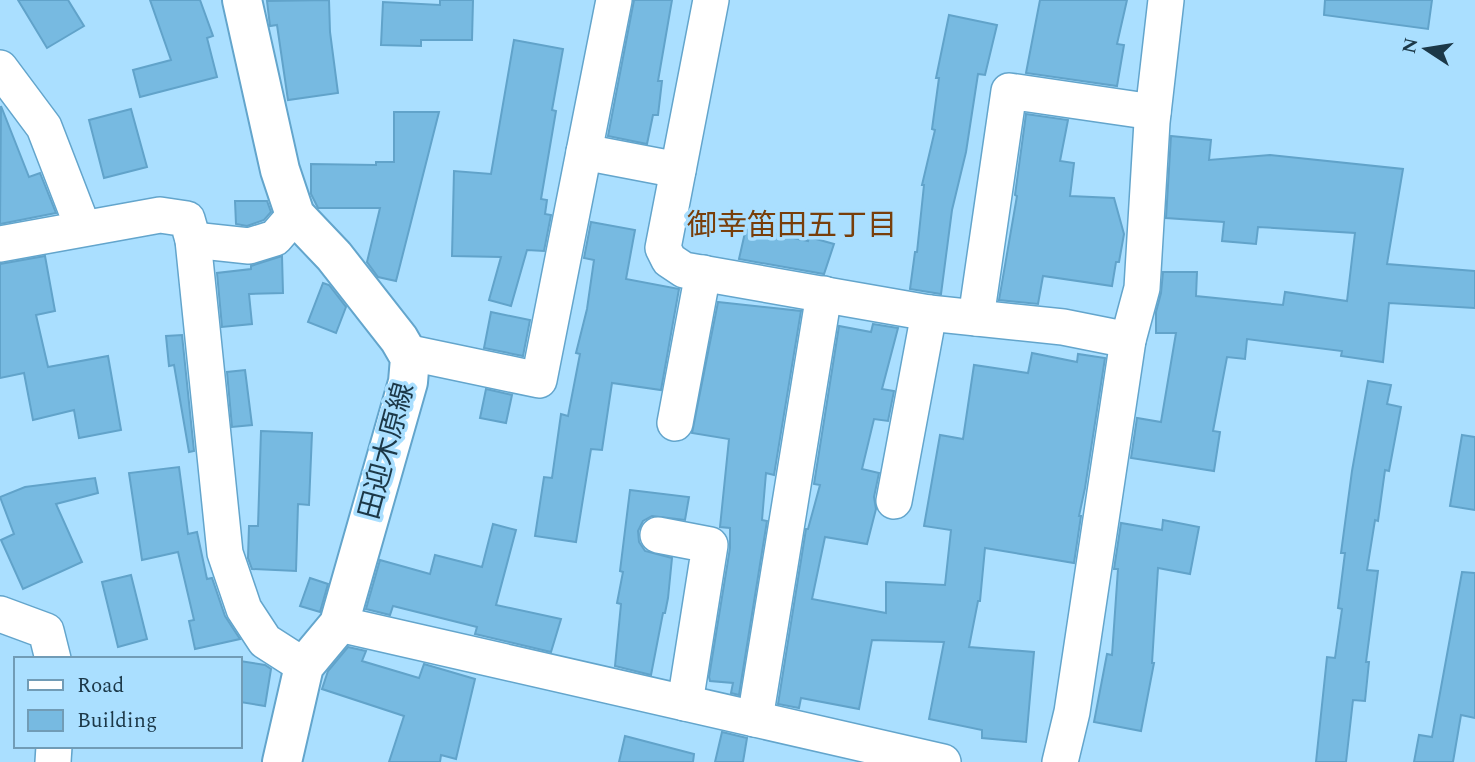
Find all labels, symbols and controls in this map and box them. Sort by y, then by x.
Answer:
north arrow [1391,14,1461,84]
text: N [1395,35,1427,56]
district label: 御幸笛田五丁目 [687,203,897,249]
street label: 田迎木原線 [348,378,426,524]
legend [14,657,242,748]
text: Road [77,670,124,702]
text: Building [77,705,157,737]

